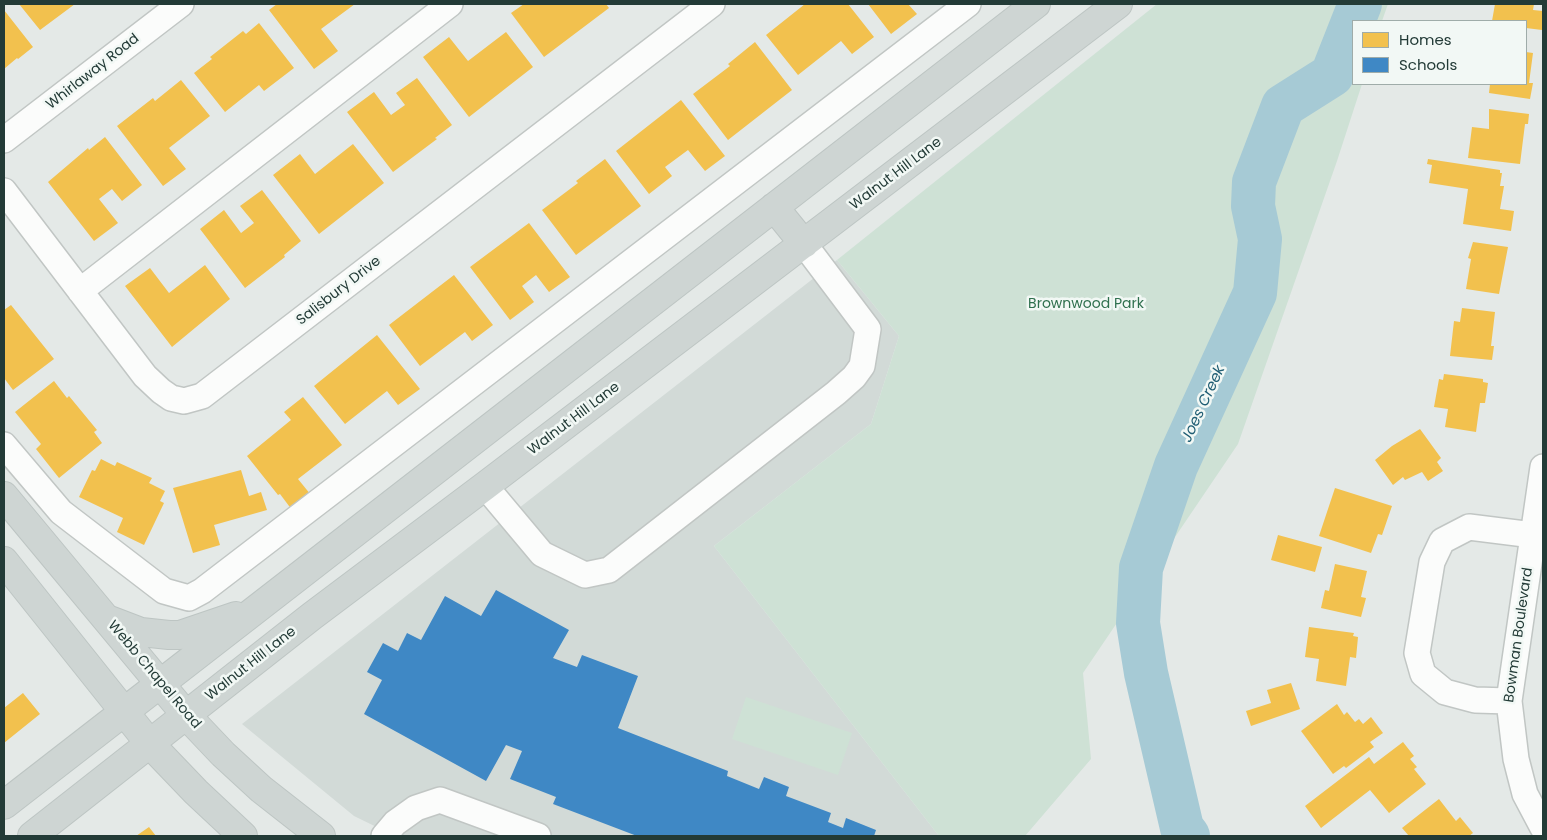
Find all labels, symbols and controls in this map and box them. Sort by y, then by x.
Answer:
legend [1352,20,1527,85]
text: Homes [1399,29,1452,50]
street label: Whirlaway Road [43,31,143,113]
text: Schools [1399,54,1457,75]
street label: Walnut Hill Lane [847,134,945,214]
street label: Salisbury Drive [294,253,384,329]
park label: Brownwood Park [1028,296,1144,312]
water label: Joes Creek [1178,363,1230,445]
street label: Walnut Hill Lane [525,379,623,459]
street label: Bowman Boulevard [1501,566,1537,704]
street label: Webb Chapel Road [104,618,204,732]
street label: Walnut Hill Lane [202,623,300,705]

